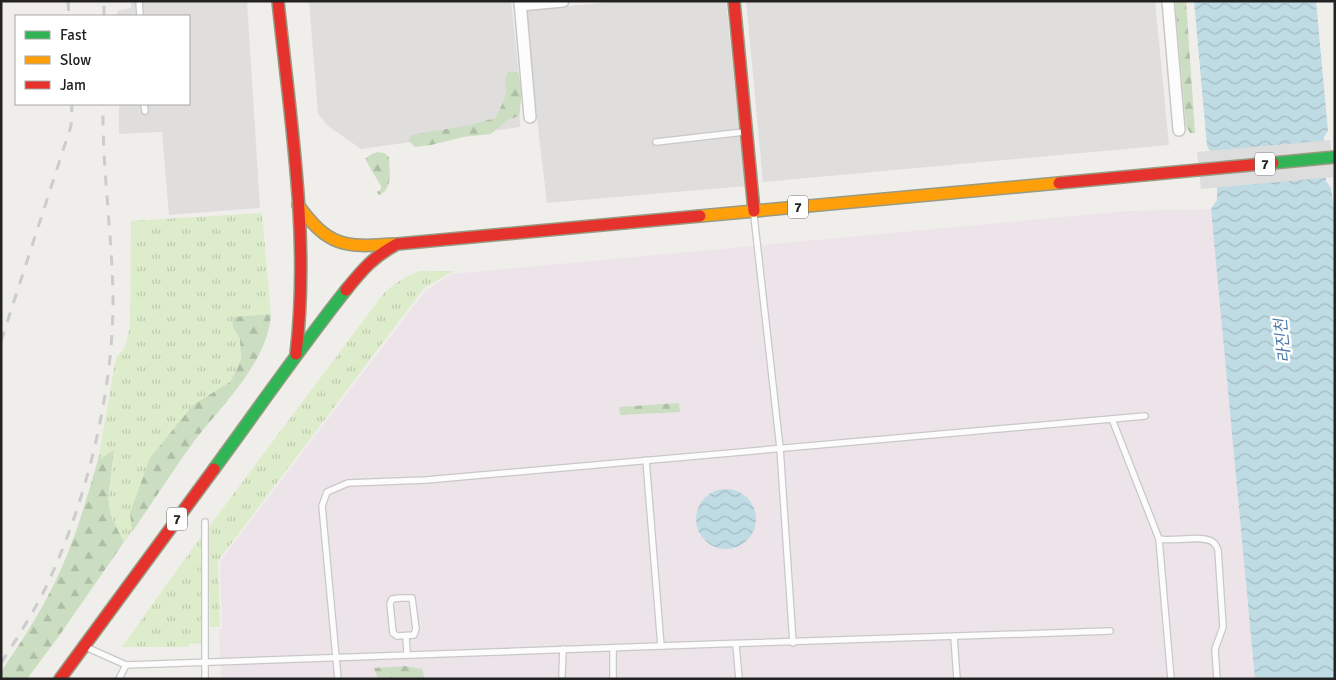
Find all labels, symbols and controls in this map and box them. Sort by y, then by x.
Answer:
legend [15,15,190,105]
text: Fast [60,26,87,44]
text: Slow [60,51,91,69]
text: Jam [60,76,86,94]
road number: 7 [1255,152,1275,175]
road number: 7 [788,196,808,218]
water label: 라진천 [1271,316,1295,364]
road number: 7 [167,508,187,530]

